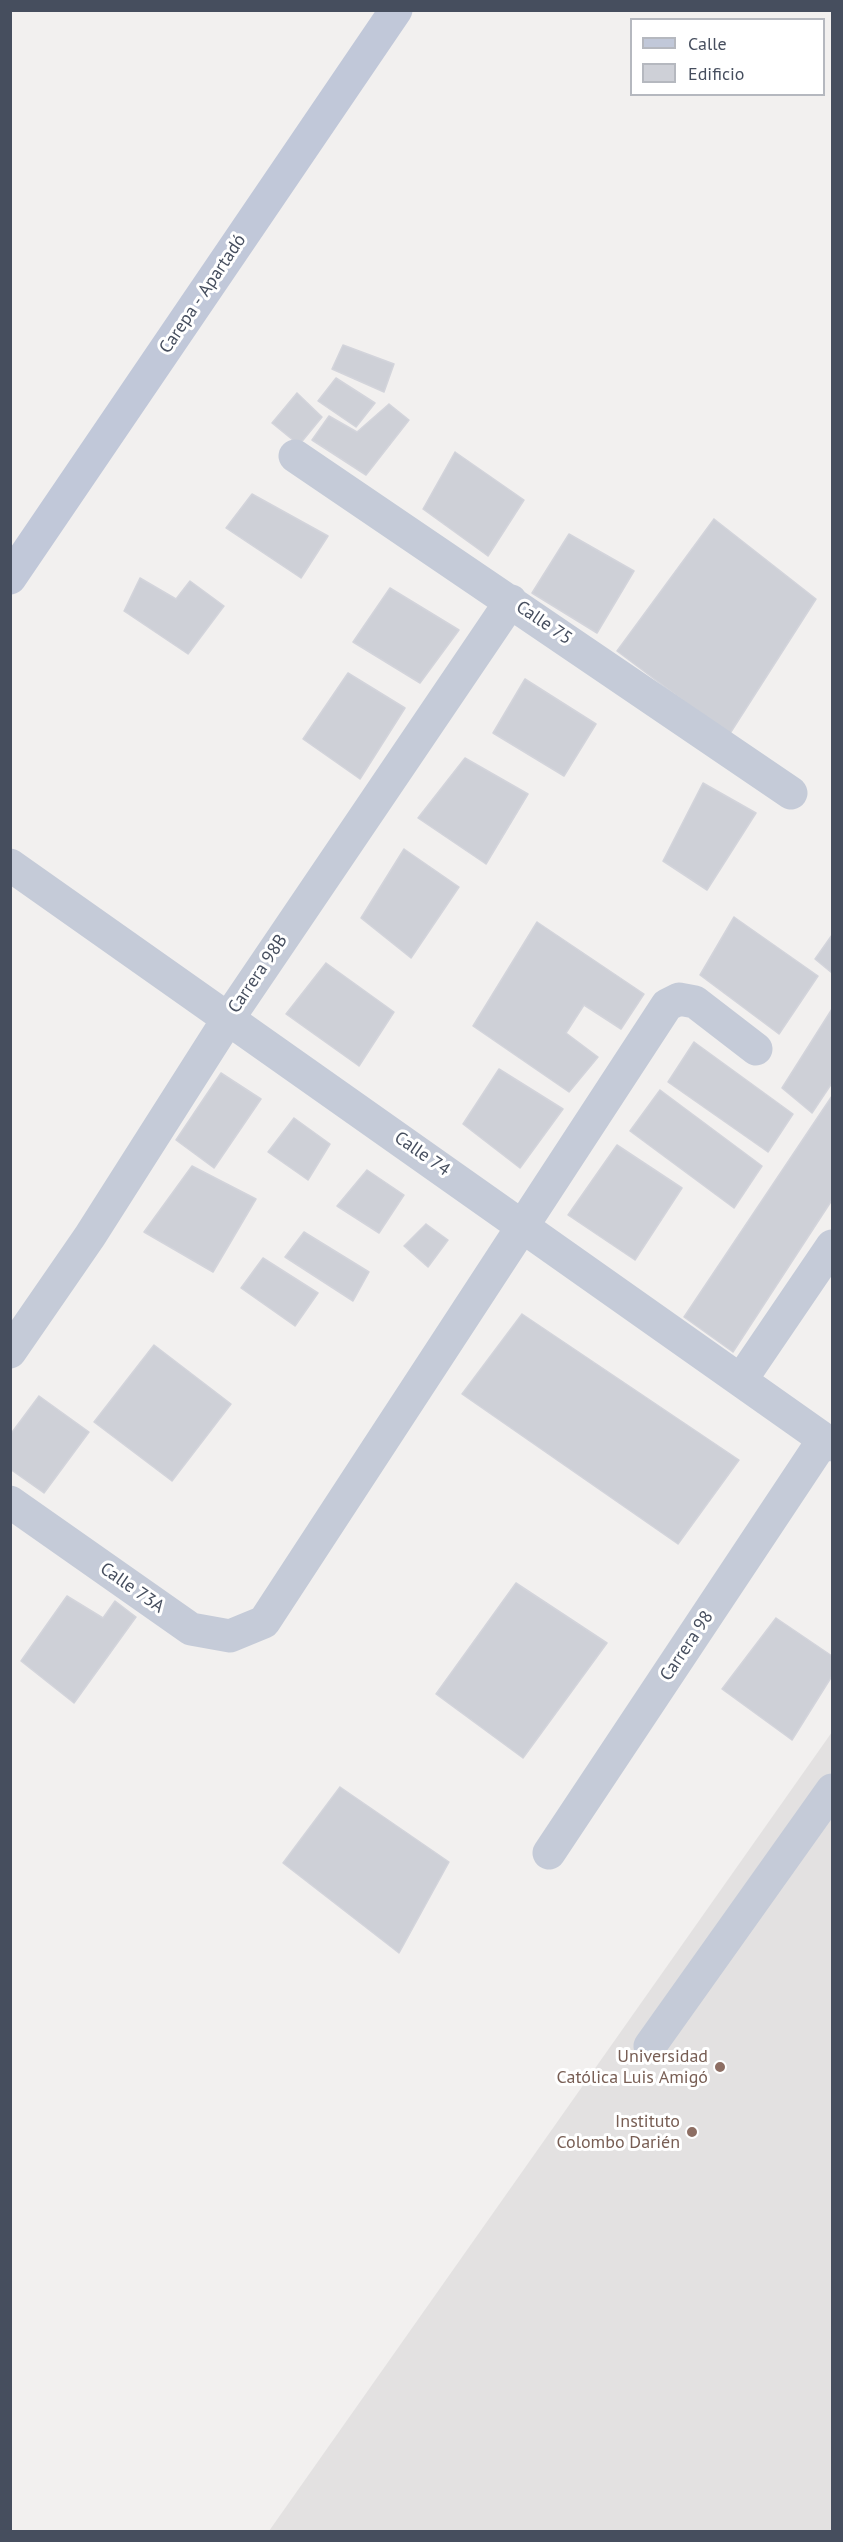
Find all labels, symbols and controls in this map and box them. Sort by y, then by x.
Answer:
legend [630,18,825,96]
text: Calle [688,32,727,55]
text: Edificio [688,62,744,85]
street label: Carepa - Apartadó [155,230,251,358]
street label: Calle 75 [512,596,576,650]
street label: Carrera 98B [224,931,292,1017]
street label: Calle 74 [390,1127,454,1181]
street label: Calle 73A [96,1558,168,1618]
street label: Carrera 98 [656,1607,718,1685]
place label: Universidad Católica Luis Amigó [556,2046,708,2088]
marker: Universidad Católica Luis Amigó [713,2060,727,2074]
place label: Instituto Colombo Darién [556,2111,680,2154]
marker: Instituto Colombo Darién [685,2125,699,2139]

